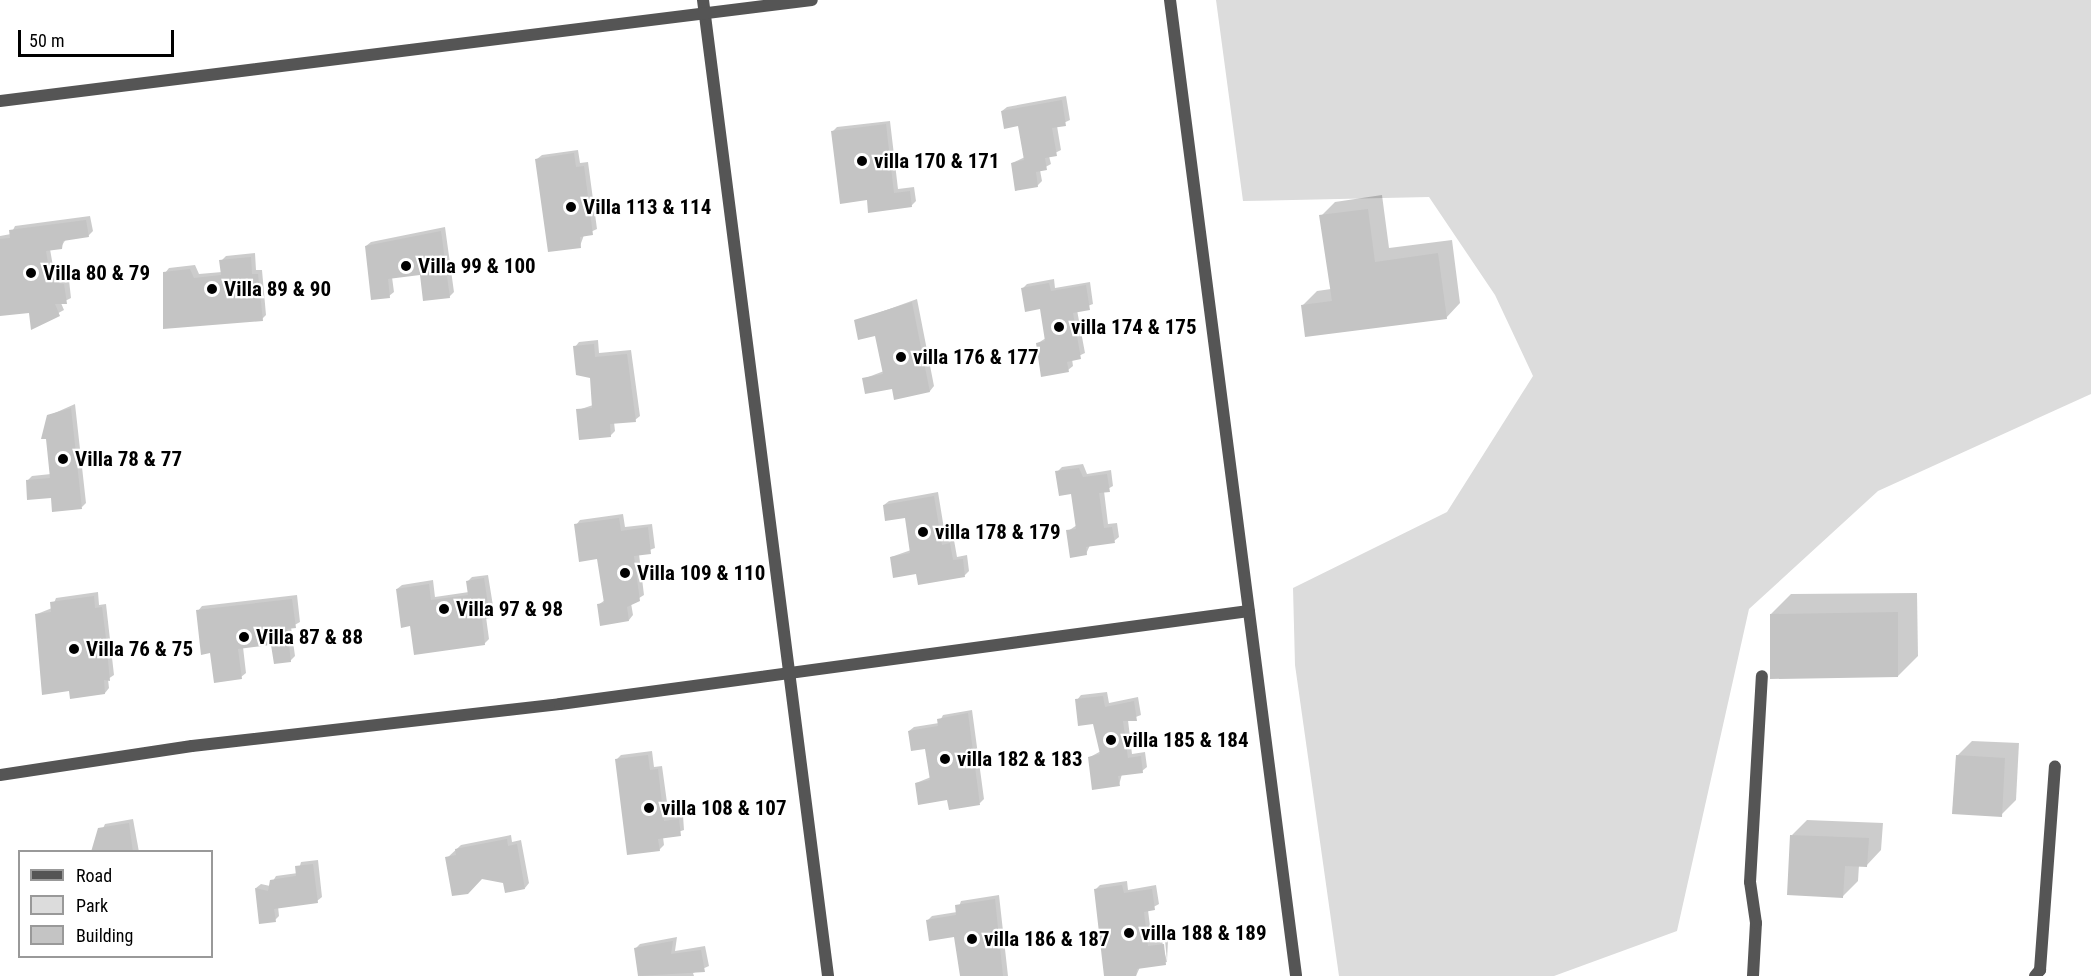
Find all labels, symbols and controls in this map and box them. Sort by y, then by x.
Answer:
scale bar [21,18,177,56]
text: 50 m [29,30,64,51]
place label: villa 170 & 171 [874,148,1000,174]
marker: villa 170 & 171 [855,154,869,168]
place label: Villa 113 & 114 [583,194,711,220]
marker: Villa 113 & 114 [564,200,578,214]
place label: Villa 99 & 100 [418,253,536,279]
marker: Villa 99 & 100 [399,259,413,273]
place label: Villa 80 & 79 [43,260,150,286]
marker: Villa 80 & 79 [24,266,38,280]
place label: Villa 89 & 90 [224,276,331,302]
marker: Villa 89 & 90 [205,282,219,296]
place label: villa 174 & 175 [1071,314,1197,340]
marker: villa 174 & 175 [1052,320,1066,334]
place label: villa 176 & 177 [913,344,1039,370]
marker: villa 176 & 177 [894,350,908,364]
place label: Villa 78 & 77 [75,446,182,472]
marker: Villa 78 & 77 [56,452,70,466]
place label: villa 178 & 179 [935,519,1061,545]
marker: villa 178 & 179 [916,525,930,539]
place label: Villa 109 & 110 [637,560,765,586]
marker: Villa 109 & 110 [618,566,632,580]
place label: Villa 97 & 98 [456,596,563,622]
marker: Villa 97 & 98 [437,602,451,616]
place label: Villa 87 & 88 [256,624,363,650]
marker: Villa 87 & 88 [237,630,251,644]
place label: Villa 76 & 75 [86,636,193,662]
marker: Villa 76 & 75 [67,642,81,656]
place label: villa 185 & 184 [1123,727,1249,753]
marker: villa 185 & 184 [1104,733,1118,747]
place label: villa 182 & 183 [957,746,1083,772]
marker: villa 182 & 183 [938,752,952,766]
place label: villa 108 & 107 [661,795,787,821]
marker: villa 108 & 107 [642,801,656,815]
legend [18,850,213,958]
text: Road [76,865,112,886]
text: Park [76,895,108,916]
place label: villa 188 & 189 [1141,920,1267,946]
text: Building [76,925,133,946]
place label: villa 186 & 187 [984,926,1110,952]
marker: villa 188 & 189 [1122,926,1136,940]
marker: villa 186 & 187 [965,932,979,946]

